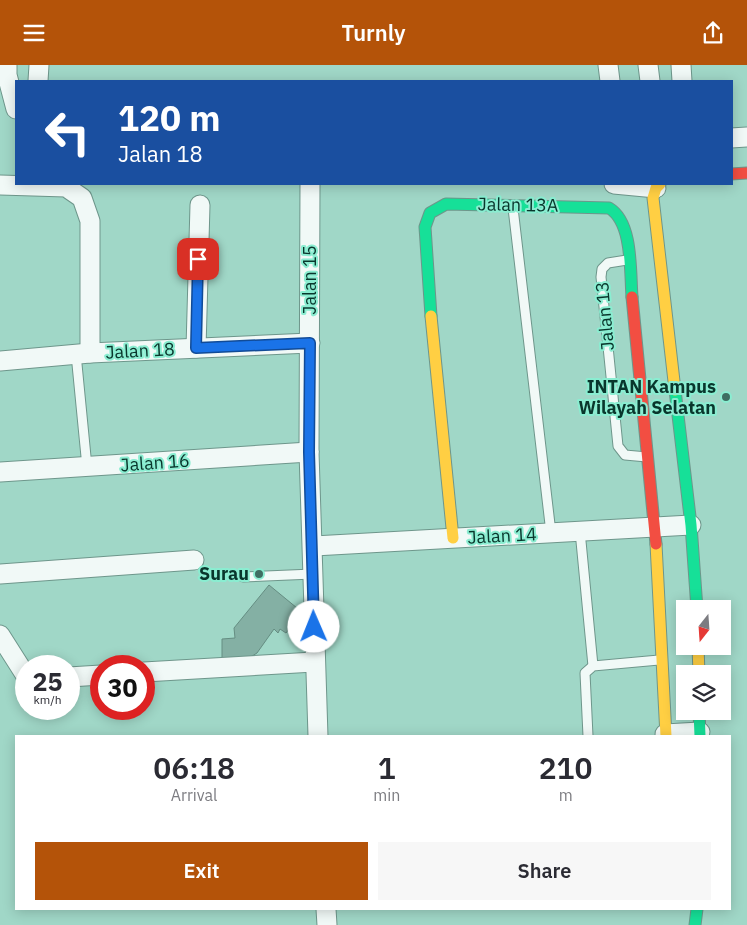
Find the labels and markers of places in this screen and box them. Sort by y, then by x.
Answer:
pin [177,238,219,280]
place label: INTAN Kampus Wilayah Selatan [578,375,716,419]
marker: INTAN Kampus Wilayah Selatan [720,391,732,403]
place label: Surau [199,562,249,585]
marker: Surau [253,568,265,580]

